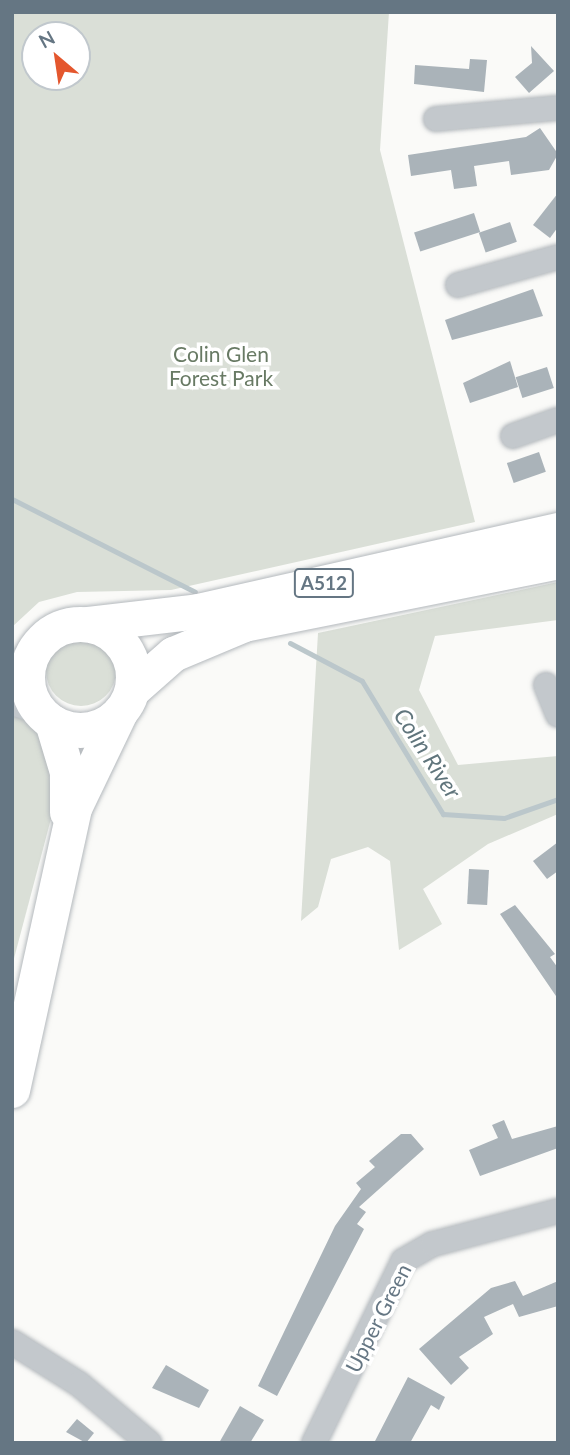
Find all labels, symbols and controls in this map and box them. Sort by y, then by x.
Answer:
north arrow [21,21,91,91]
text: N [35,25,59,53]
park label: Colin Glen Forest Park [169,341,273,391]
road number: A512 [292,568,356,598]
water label: Colin River [389,703,467,803]
street label: Upper Green [340,1259,416,1377]

